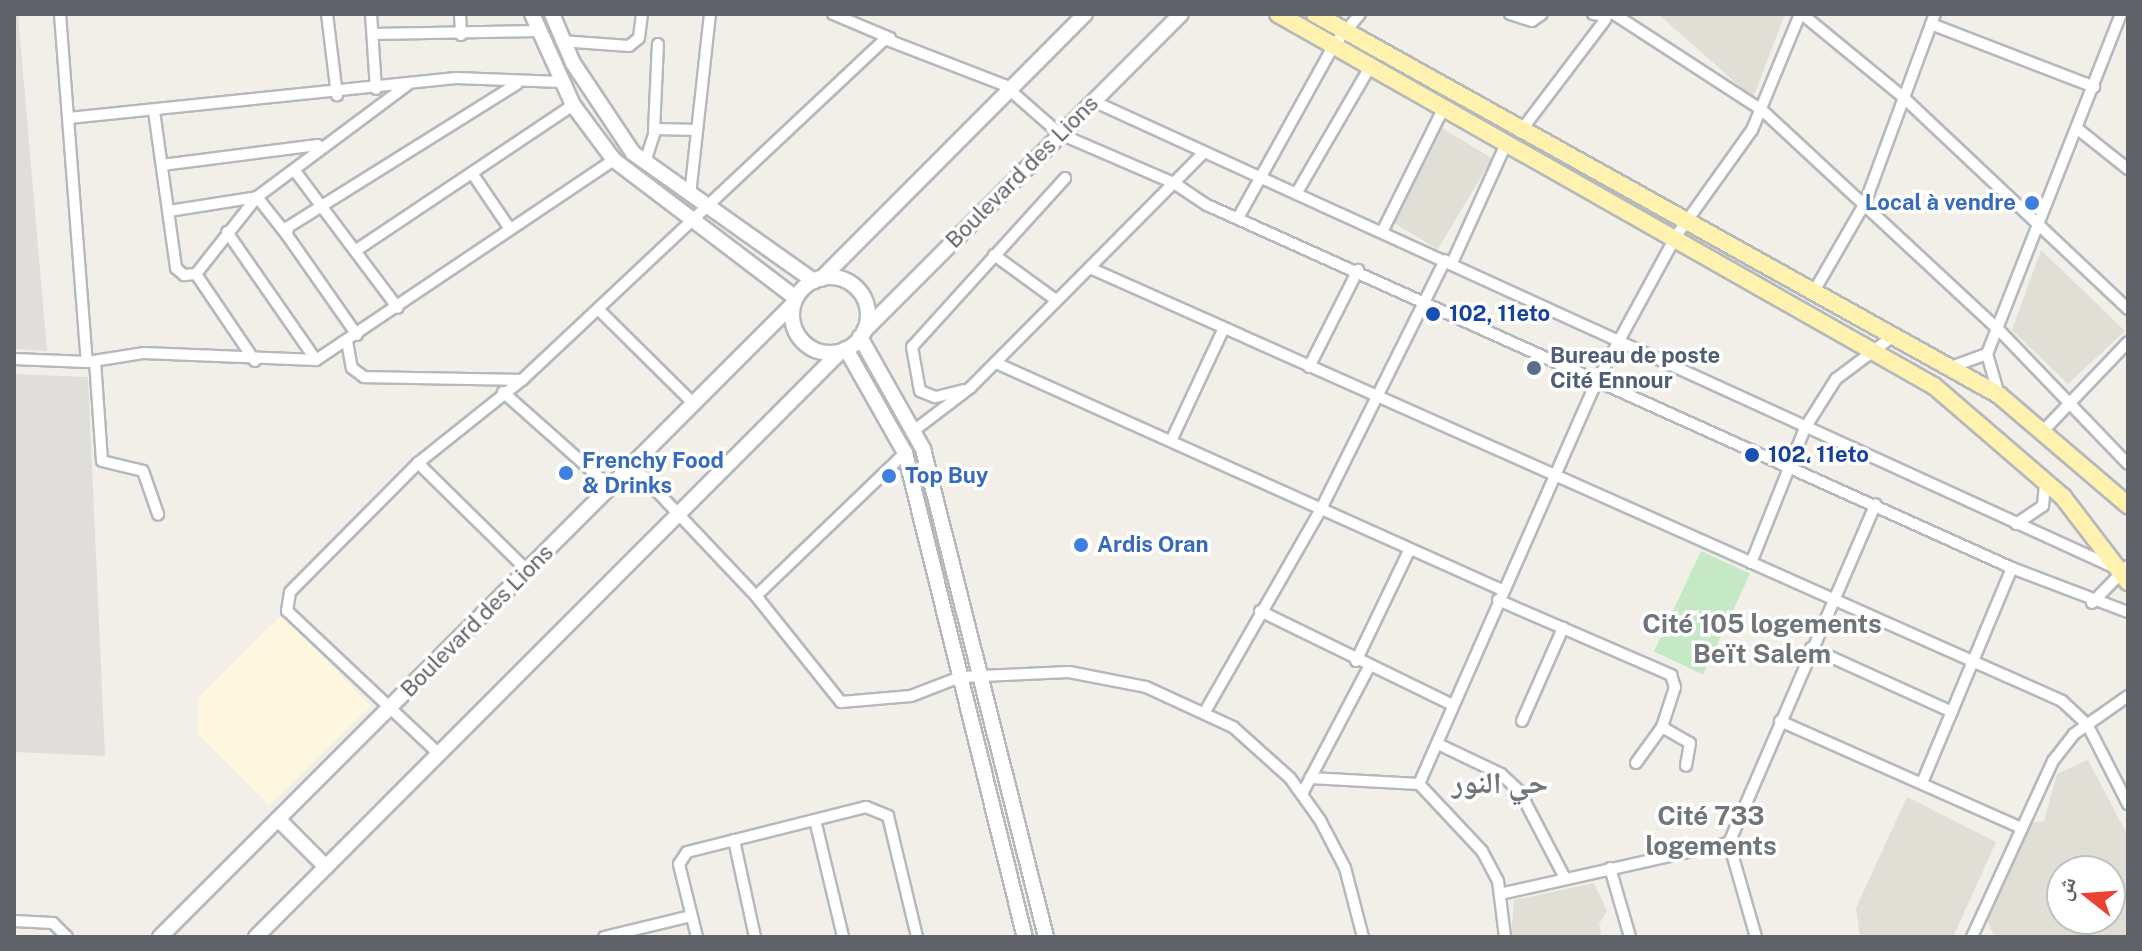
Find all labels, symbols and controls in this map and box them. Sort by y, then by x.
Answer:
street label: Boulevard des Lions [940,90,1104,254]
place label: Local à vendre [1865,190,2016,216]
marker: Local à vendre [2023,194,2041,212]
place label: 102, 11eto [1449,301,1550,327]
marker: 102, 11eto [1424,305,1442,323]
place label: Bureau de poste Cité Ennour [1550,342,1720,394]
marker: Bureau de poste Cité Ennour [1525,359,1543,377]
place label: 102، 11eto [1768,442,1869,468]
marker: 102، 11eto [1743,446,1761,464]
place label: Frenchy Food & Drinks [582,447,724,498]
place label: Top Buy [905,463,988,489]
marker: Frenchy Food & Drinks [557,464,575,482]
marker: Top Buy [880,467,898,485]
place label: Ardis Oran [1097,532,1209,558]
marker: Ardis Oran [1072,536,1090,554]
street label: Boulevard des Lions [395,539,559,703]
district label: Cité 105 logements Beït Salem [1642,608,1882,670]
district label: حي النور [1452,764,1548,800]
district label: Cité 733 logements [1645,800,1777,862]
north arrow [2046,855,2126,935]
text: ش [2049,874,2081,904]

